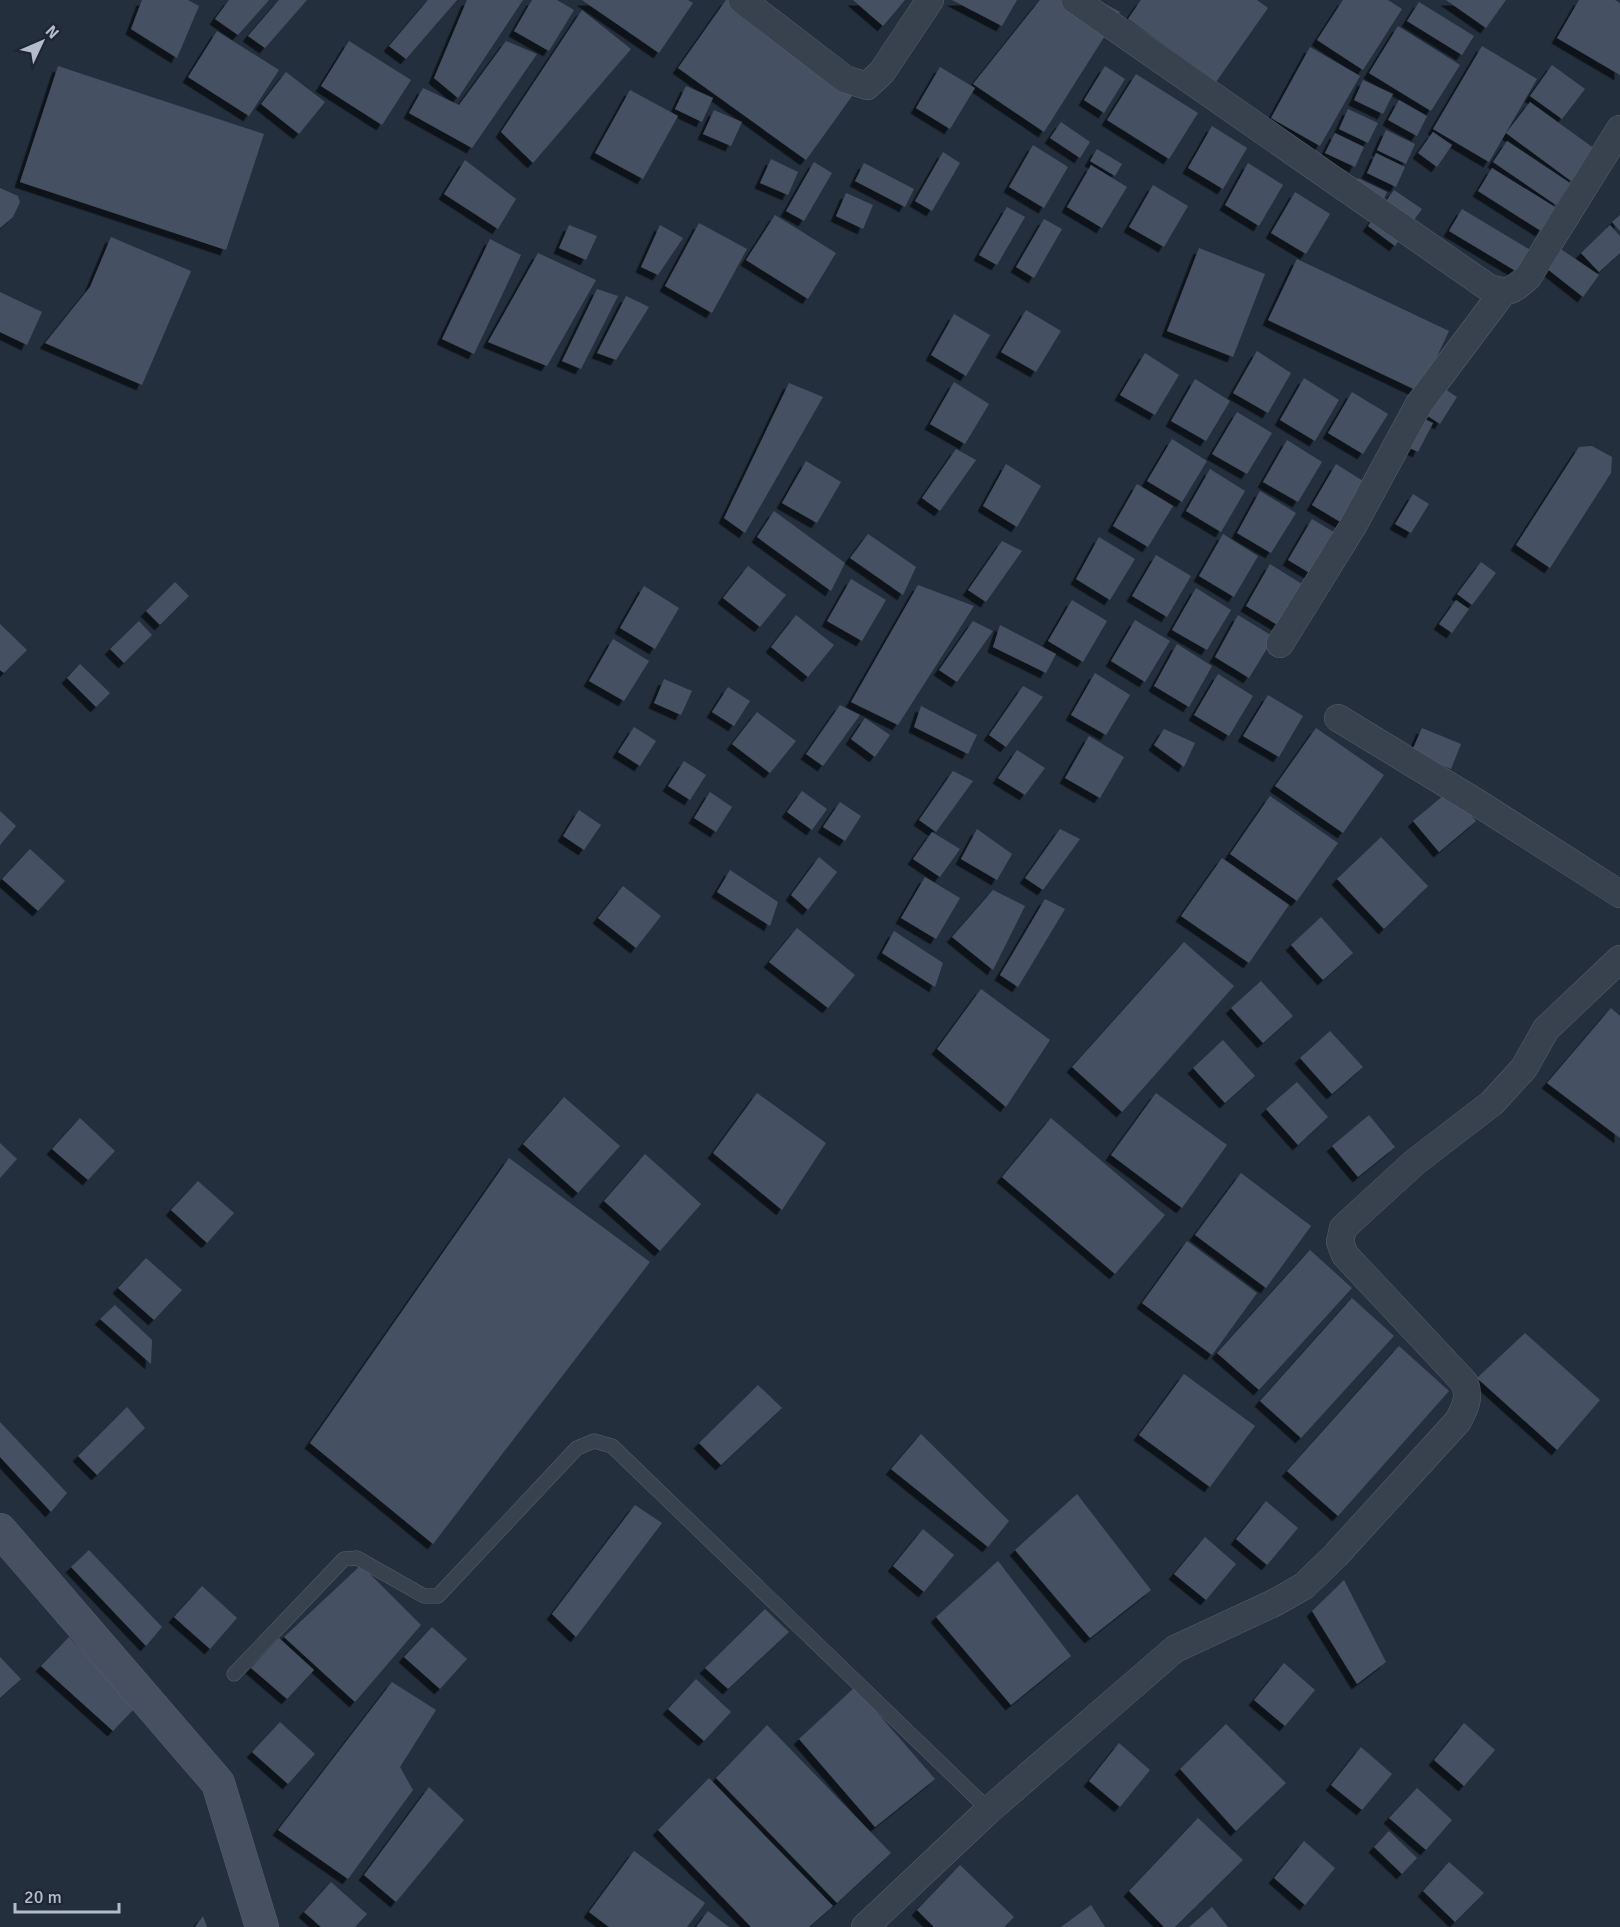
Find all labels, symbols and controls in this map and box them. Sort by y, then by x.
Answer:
north arrow [12,12,72,72]
text: N [41,21,63,43]
scale bar [15,1876,118,1914]
text: 20 m [24,1886,62,1908]

